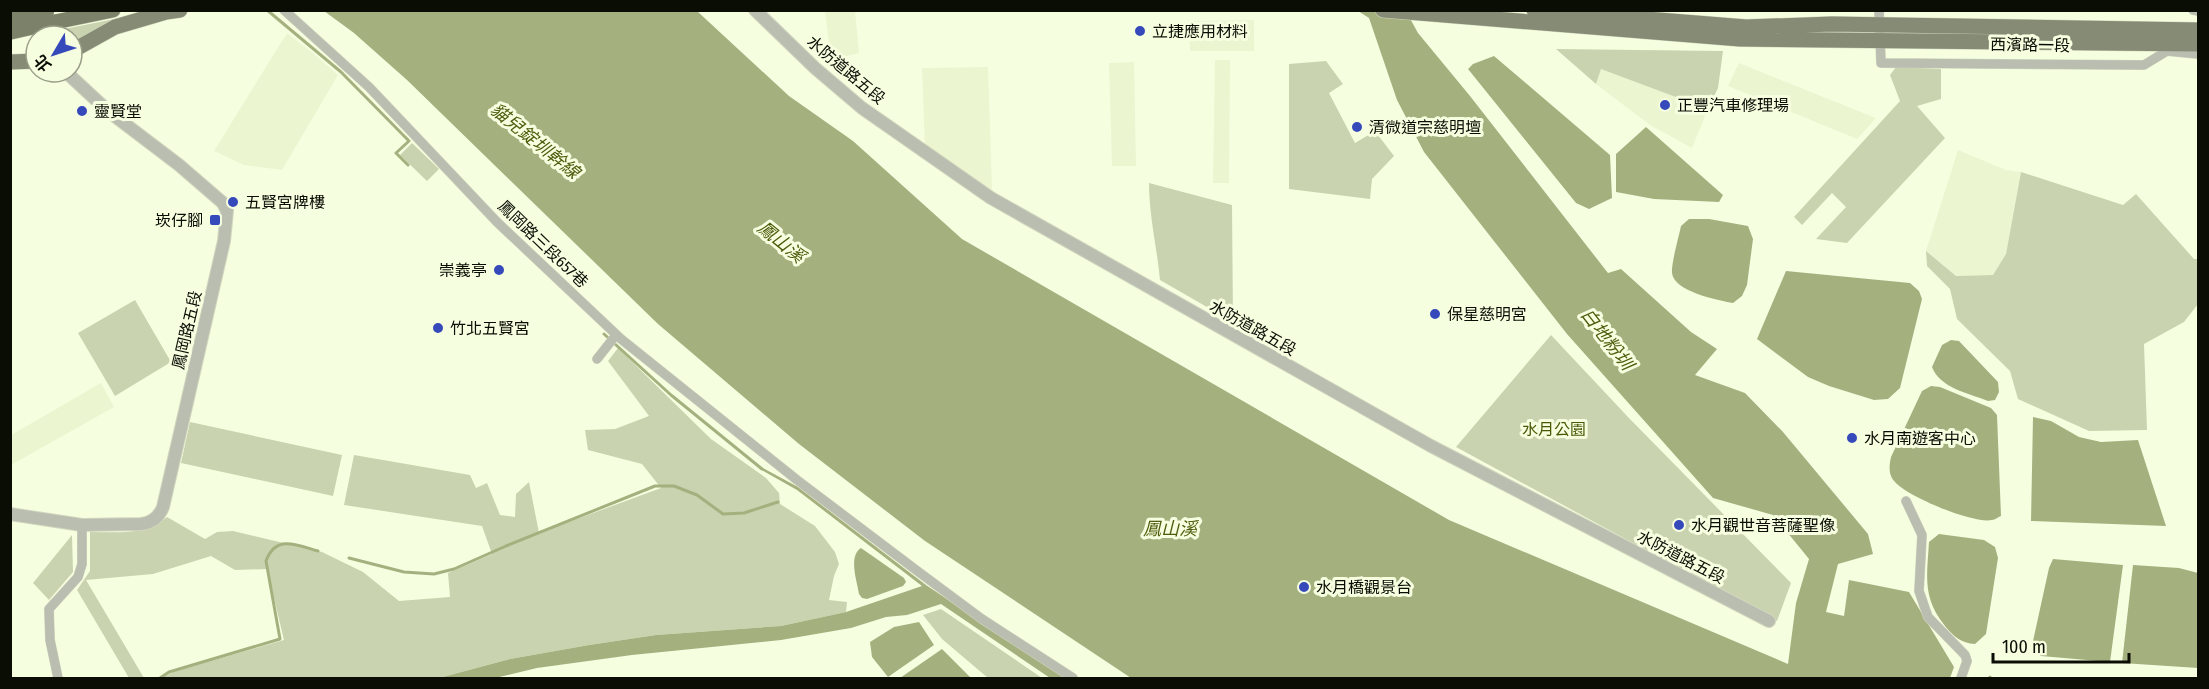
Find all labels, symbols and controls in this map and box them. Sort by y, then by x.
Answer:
place label: 立捷應用材料 [1152,22,1248,41]
north arrow [24,24,84,84]
marker: 立捷應用材料 [1133,24,1147,38]
street label: 水防道路五段 [803,32,889,108]
street label: 西濱路一段 [1990,35,2070,55]
text: 北 [30,51,55,75]
place label: 正豐汽車修理場 [1677,96,1789,115]
water label: 貓兒錠圳幹線 [486,98,585,185]
marker: 正豐汽車修理場 [1658,98,1672,112]
place label: 靈賢堂 [94,102,142,121]
marker: 靈賢堂 [75,104,89,118]
place label: 清微道宗慈明壇 [1369,118,1481,137]
marker: 清微道宗慈明壇 [1350,120,1364,134]
place label: 五賢宮牌樓 [245,193,325,212]
marker: 五賢宮牌樓 [226,195,240,209]
street label: 鳳岡路三段657巷 [494,196,592,292]
place label: 崁仔腳 [155,211,203,230]
marker: 崁仔腳 [208,213,222,227]
water label: 鳳山溪 [753,216,811,269]
place label: 崇義亭 [439,261,487,280]
marker: 崇義亭 [492,263,506,277]
street label: 鳳岡路五段 [169,289,205,371]
street label: 水防道路五段 [1206,296,1300,360]
water label: 白地粉圳 [1576,304,1640,377]
place label: 保星慈明宮 [1447,305,1527,324]
marker: 保星慈明宮 [1428,307,1442,321]
place label: 竹北五賢宮 [450,319,530,338]
marker: 竹北五賢宮 [431,321,445,335]
park label: 水月公園 [1522,420,1586,439]
place label: 水月南遊客中心 [1864,429,1976,448]
marker: 水月南遊客中心 [1845,431,1859,445]
place label: 水月觀世音菩薩聖像 [1691,516,1835,535]
water label: 鳳山溪 [1143,518,1200,540]
marker: 水月觀世音菩薩聖像 [1672,518,1686,532]
street label: 水防道路五段 [1634,527,1728,587]
place label: 水月橋觀景台 [1316,578,1412,597]
marker: 水月橋觀景台 [1297,580,1311,594]
scale bar [1993,626,2130,664]
text: 100 m [2002,636,2046,658]

